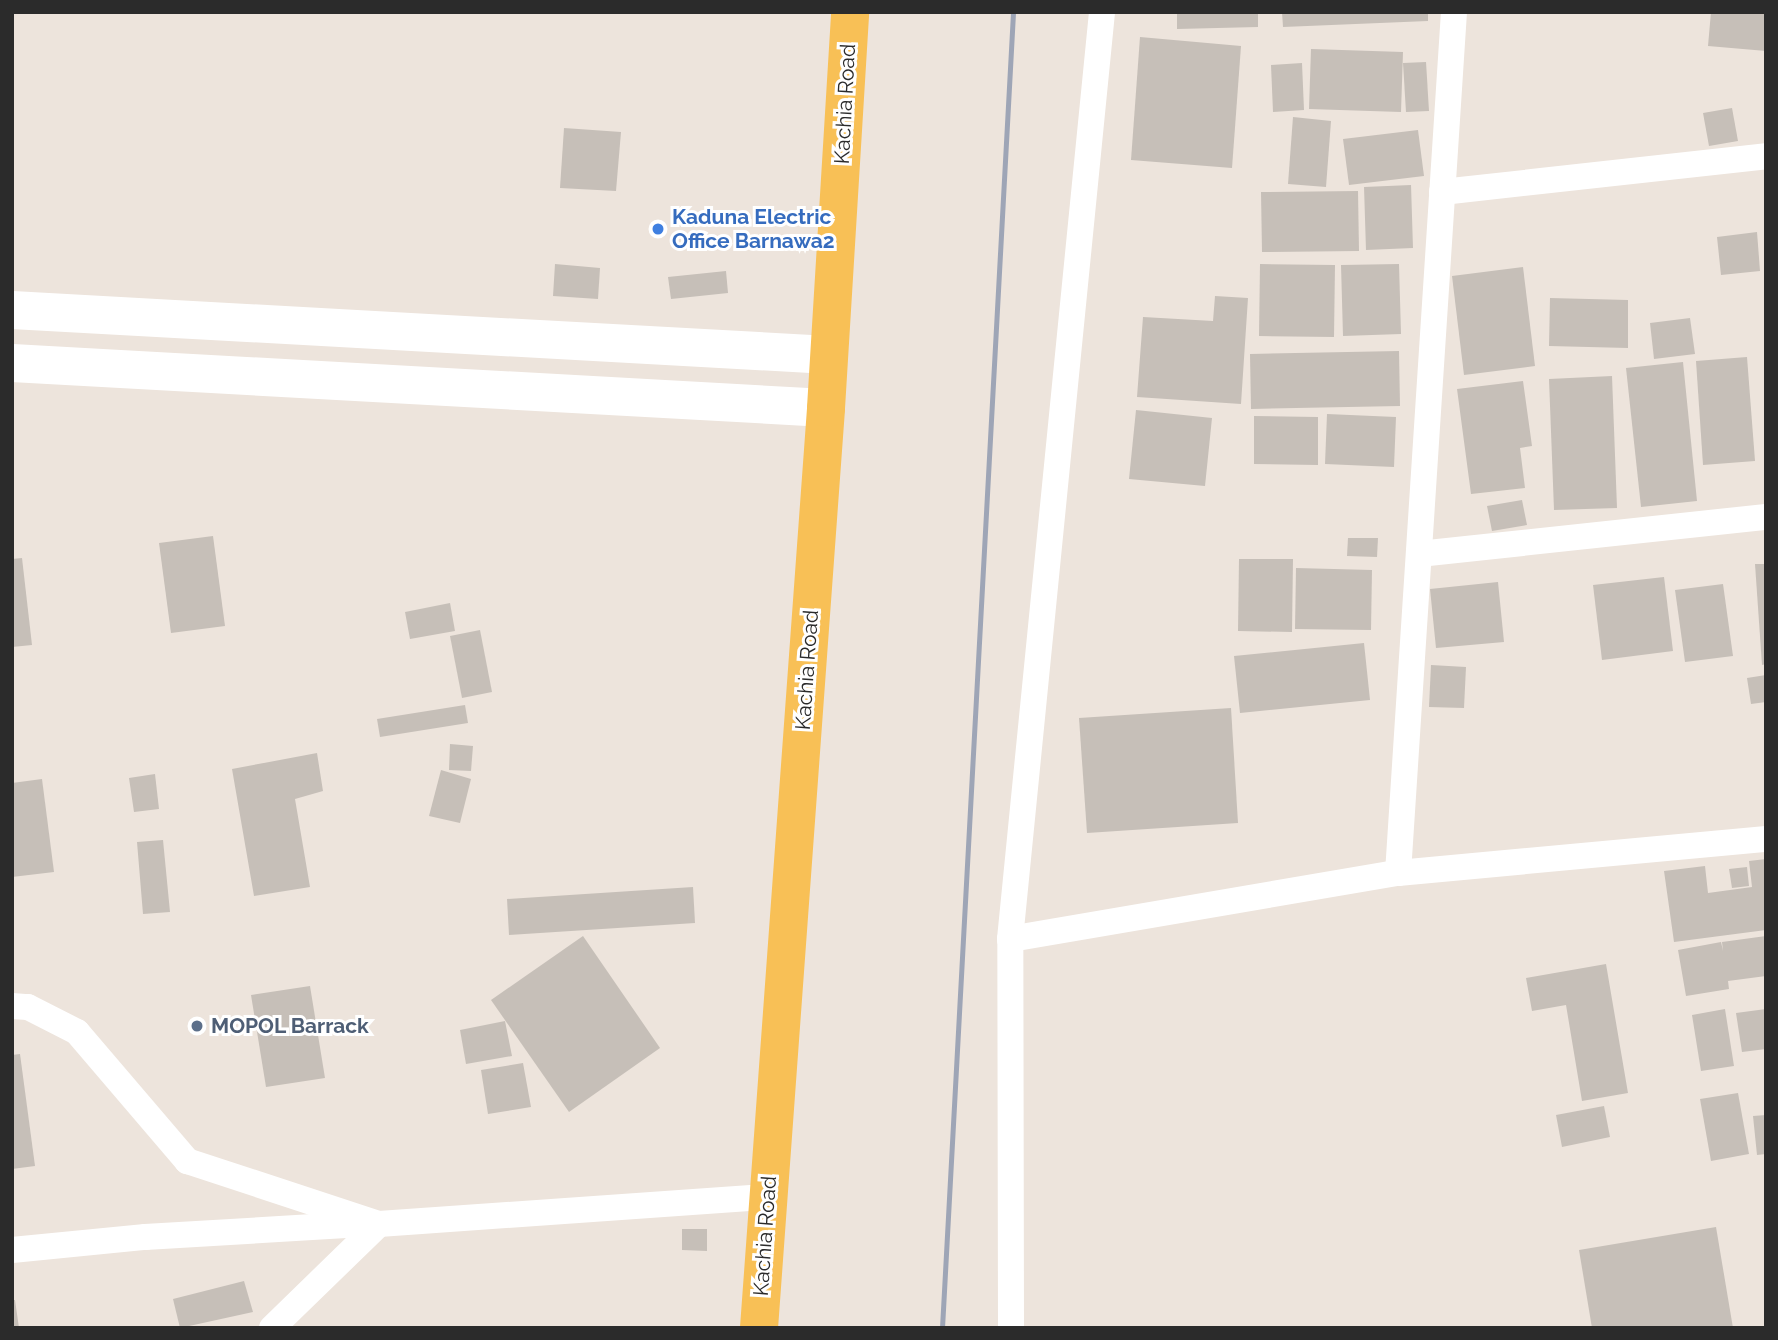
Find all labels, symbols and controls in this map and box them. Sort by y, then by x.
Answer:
street label: Kachia Road [829,43,861,165]
place label: Kaduna Electric Office Barnawa2 [672,204,835,254]
marker: Kaduna Electric Office Barnawa2 [650,221,666,237]
street label: Kachia Road [790,609,824,731]
place label: MOPOL Barrack [211,1013,369,1039]
marker: MOPOL Barrack [189,1018,205,1034]
street label: Kachia Road [748,1175,782,1297]

